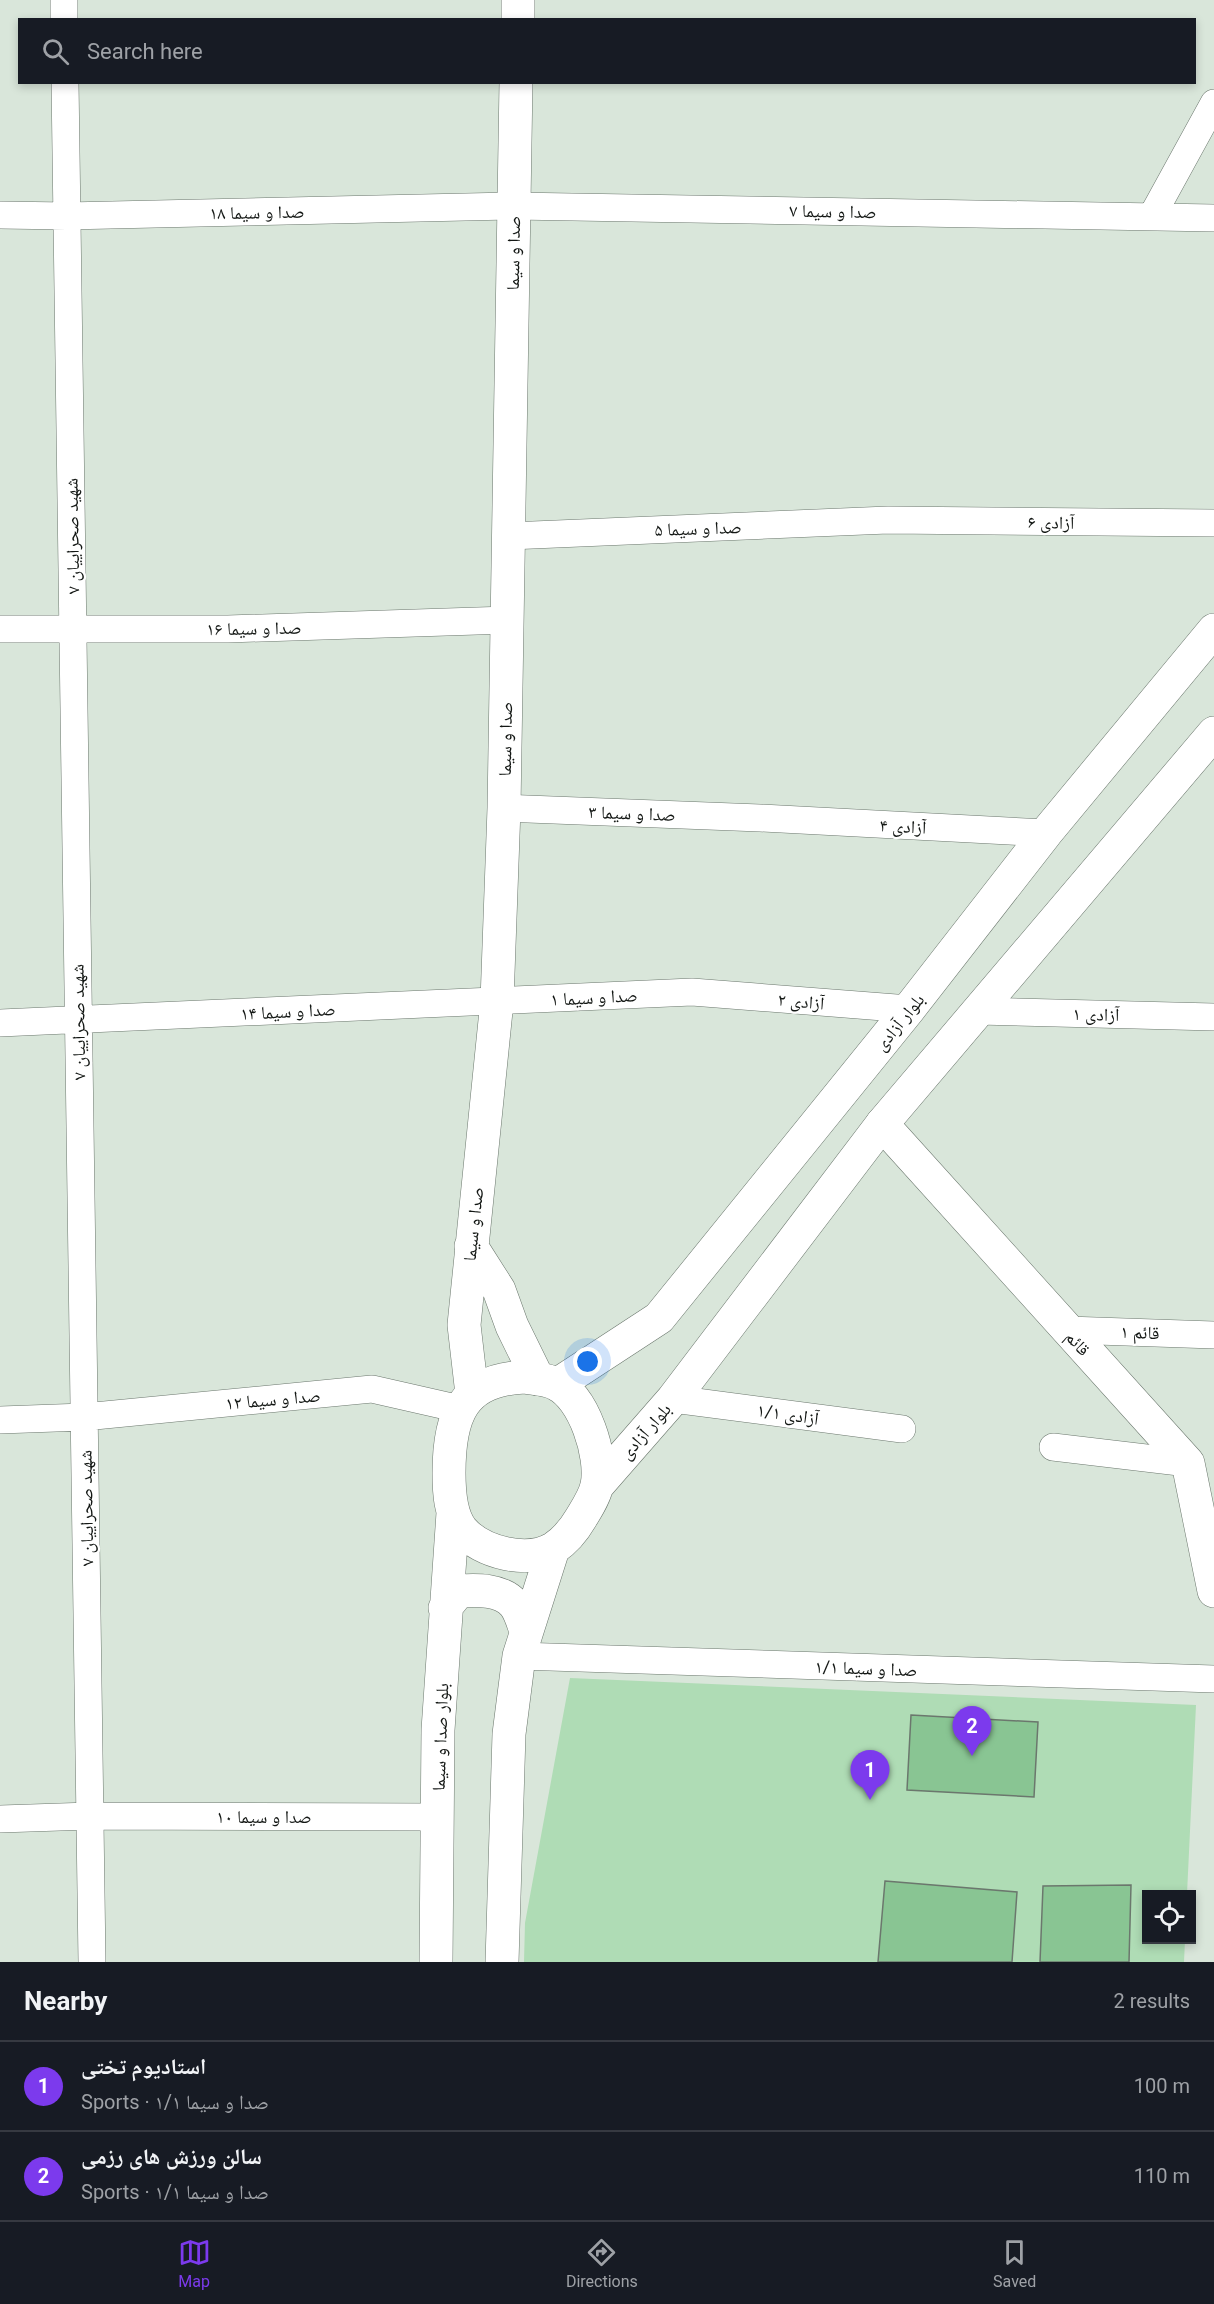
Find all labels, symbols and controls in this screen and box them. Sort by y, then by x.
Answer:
search box [18,18,1196,84]
icon: search [39,35,72,68]
text: Search here [87,39,203,64]
street label: صدا و سیما ۷ [789,200,877,223]
street label: صدا و سیما ۱۸ [209,201,305,224]
street label: صدا و سیما [502,216,524,291]
street label: شهید صحراییان ۷ [60,478,85,594]
street label: آزادی ۶ [1027,511,1075,534]
street label: صدا و سیما ۵ [654,516,742,540]
street label: صدا و سیما ۱۶ [206,617,302,640]
street label: صدا و سیما [494,702,516,777]
street label: صدا و سیما ۳ [588,801,676,825]
street label: آزادی ۴ [879,814,927,839]
street label: شهید صحراییان ۷ [66,964,91,1080]
street label: صدا و سیما ۱ [550,984,638,1010]
street label: آزادی ۲ [777,989,826,1015]
street label: بلوار آزادی [870,989,929,1055]
street label: صدا و سیما ۱۴ [240,998,336,1024]
street label: آزادی ۱ [1072,1003,1120,1026]
street label: صدا و سیما [459,1186,488,1262]
street label: قائم ۱ [1120,1321,1160,1345]
street label: قائم [1060,1326,1095,1361]
your location [573,1347,602,1376]
street label: صدا و سیما ۱۲ [225,1384,321,1414]
street label: بلوار آزادی [615,1399,676,1464]
street label: آزادی ۱/۱ [756,1399,821,1430]
street label: شهید صحراییان ۷ [74,1450,99,1566]
street label: صدا و سیما ۱/۱ [814,1656,918,1681]
street label: بلوار صدا و سیما [428,1683,453,1791]
pin: 2 [952,1706,992,1756]
pin: 1 [850,1750,890,1800]
street label: صدا و سیما ۱۰ [216,1806,312,1827]
map controls [1142,1890,1196,1944]
button: locate [1142,1890,1196,1944]
text: Nearby [24,1986,107,2016]
text: 2 results [1114,1989,1190,2013]
text: استادیوم تختی [81,2054,206,2079]
text: 1 [38,2074,49,2098]
text: 100 m [1134,2074,1190,2098]
text: Sports · صدا و سیما ۱/۱ [81,2090,269,2114]
text: سالن ورزش های رزمی [81,2144,262,2169]
text: 2 [38,2164,49,2188]
text: 110 m [1134,2164,1190,2188]
text: Sports · صدا و سیما ۱/۱ [81,2180,269,2204]
tab: Map [178,2236,211,2291]
tab: Directions [566,2236,638,2291]
tab: Saved [993,2236,1036,2291]

